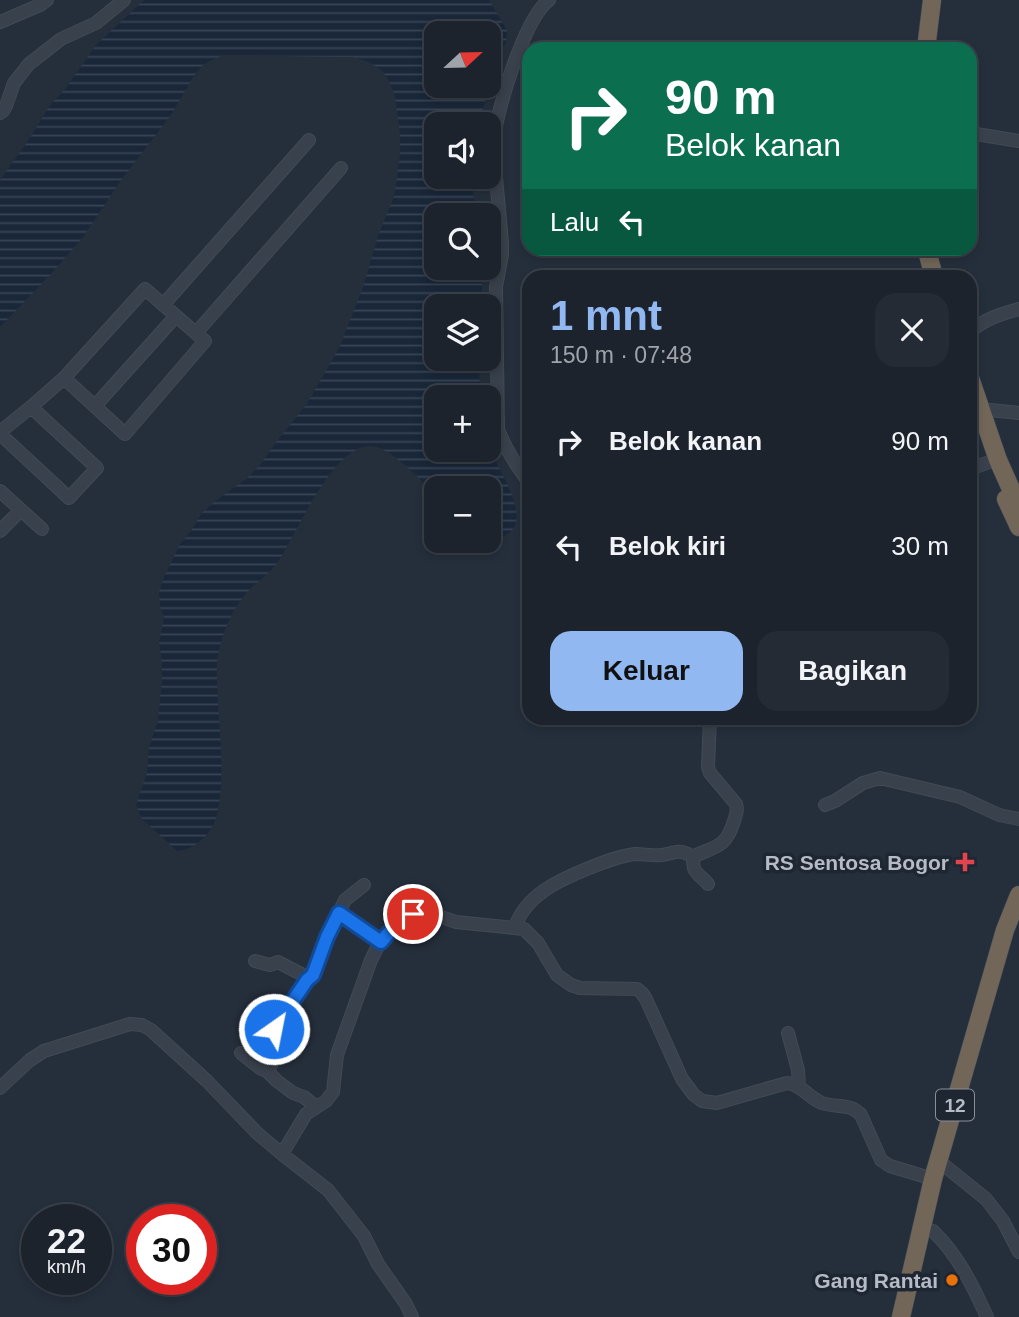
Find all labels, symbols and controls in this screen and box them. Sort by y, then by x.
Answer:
north arrow [424,21,500,98]
map controls [424,21,501,553]
icon: right [550,70,641,161]
text: 90 m [665,70,777,124]
button: sound [424,112,501,189]
text: Belok kanan [665,127,841,163]
button: search [424,203,501,280]
icon: left [613,203,651,241]
text: Lalu [550,207,599,237]
text: 1 mnt [550,292,662,339]
button: close [875,293,949,367]
button: layers [424,294,501,371]
text: 150 m · 07:48 [550,342,692,368]
button: + [424,385,501,462]
icon: right [550,423,588,461]
text: Belok kanan [609,426,762,456]
text: 90 m [891,426,949,456]
button: − [424,476,501,553]
icon: left [550,528,588,566]
text: Belok kiri [609,531,726,561]
text: 30 m [891,531,949,561]
button: Keluar [550,631,743,711]
button: Bagikan [757,631,949,711]
place label: RS Sentosa Bogor [765,851,949,874]
marker: RS Sentosa Bogor [955,852,975,872]
pin [383,884,443,944]
icon: arrive [394,895,432,933]
position arrow [237,992,311,1066]
road number: 12 [936,1090,974,1120]
speed limit sign: 30 [126,1204,217,1295]
text: 22 [47,1221,86,1260]
text: km/h [47,1257,86,1277]
place label: Gang Rantai [814,1269,938,1292]
marker: Gang Rantai [944,1272,960,1288]

